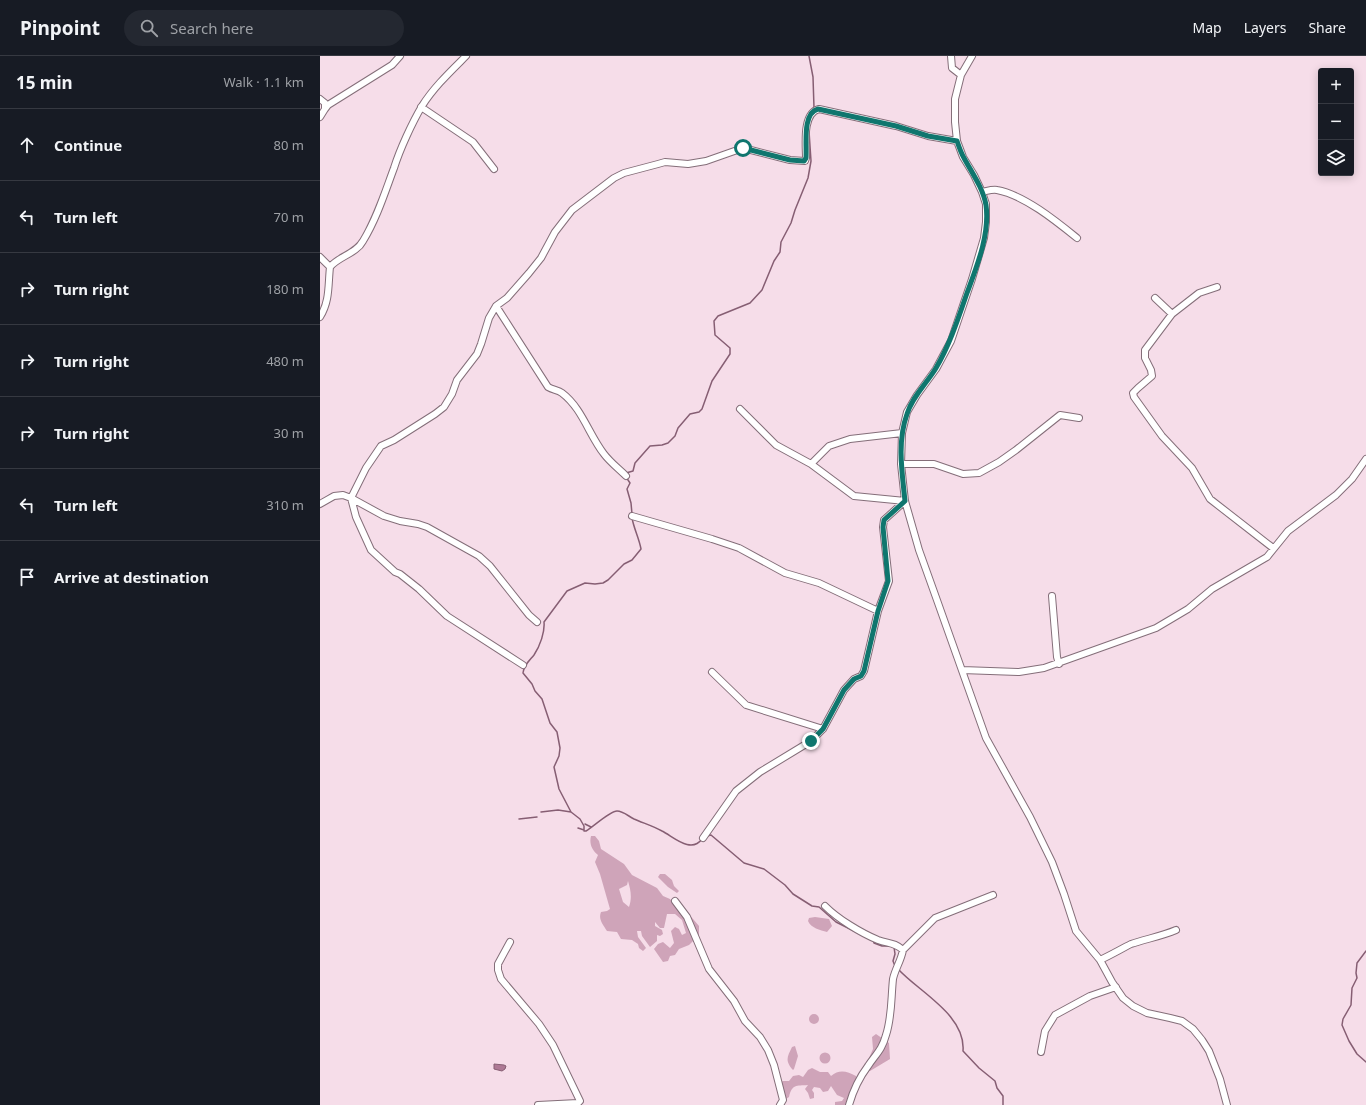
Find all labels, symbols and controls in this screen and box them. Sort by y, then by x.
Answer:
search box [124,10,404,46]
text: Pinpoint [20,15,100,41]
icon: search [138,17,160,39]
text: Search here [170,18,253,38]
text: Map [1193,18,1222,37]
text: Layers [1244,18,1286,37]
text: Share [1308,18,1346,37]
map controls [1318,68,1354,176]
button: + [1318,68,1354,104]
text: 15 min [16,71,73,94]
text: Walk · 1.1 km [224,73,304,91]
button: − [1318,104,1354,140]
icon: ahead [16,134,38,156]
text: Continue [54,135,122,155]
text: 80 m [274,136,304,154]
route start [734,139,752,157]
button: layers [1318,140,1354,176]
icon: left [16,206,38,228]
text: Turn left [54,207,118,227]
text: 70 m [274,208,304,226]
icon: right [16,278,38,300]
text: Turn right [54,279,129,299]
text: 180 m [266,280,304,298]
icon: right [16,350,38,372]
text: Turn right [54,351,129,371]
text: 480 m [266,352,304,370]
icon: right [16,422,38,444]
text: Turn right [54,423,129,443]
text: 30 m [274,424,304,442]
icon: left [16,494,38,516]
text: Turn left [54,495,118,515]
text: 310 m [266,496,304,514]
icon: arrive [16,566,38,588]
text: Arrive at destination [54,567,209,587]
route end [802,732,820,750]

